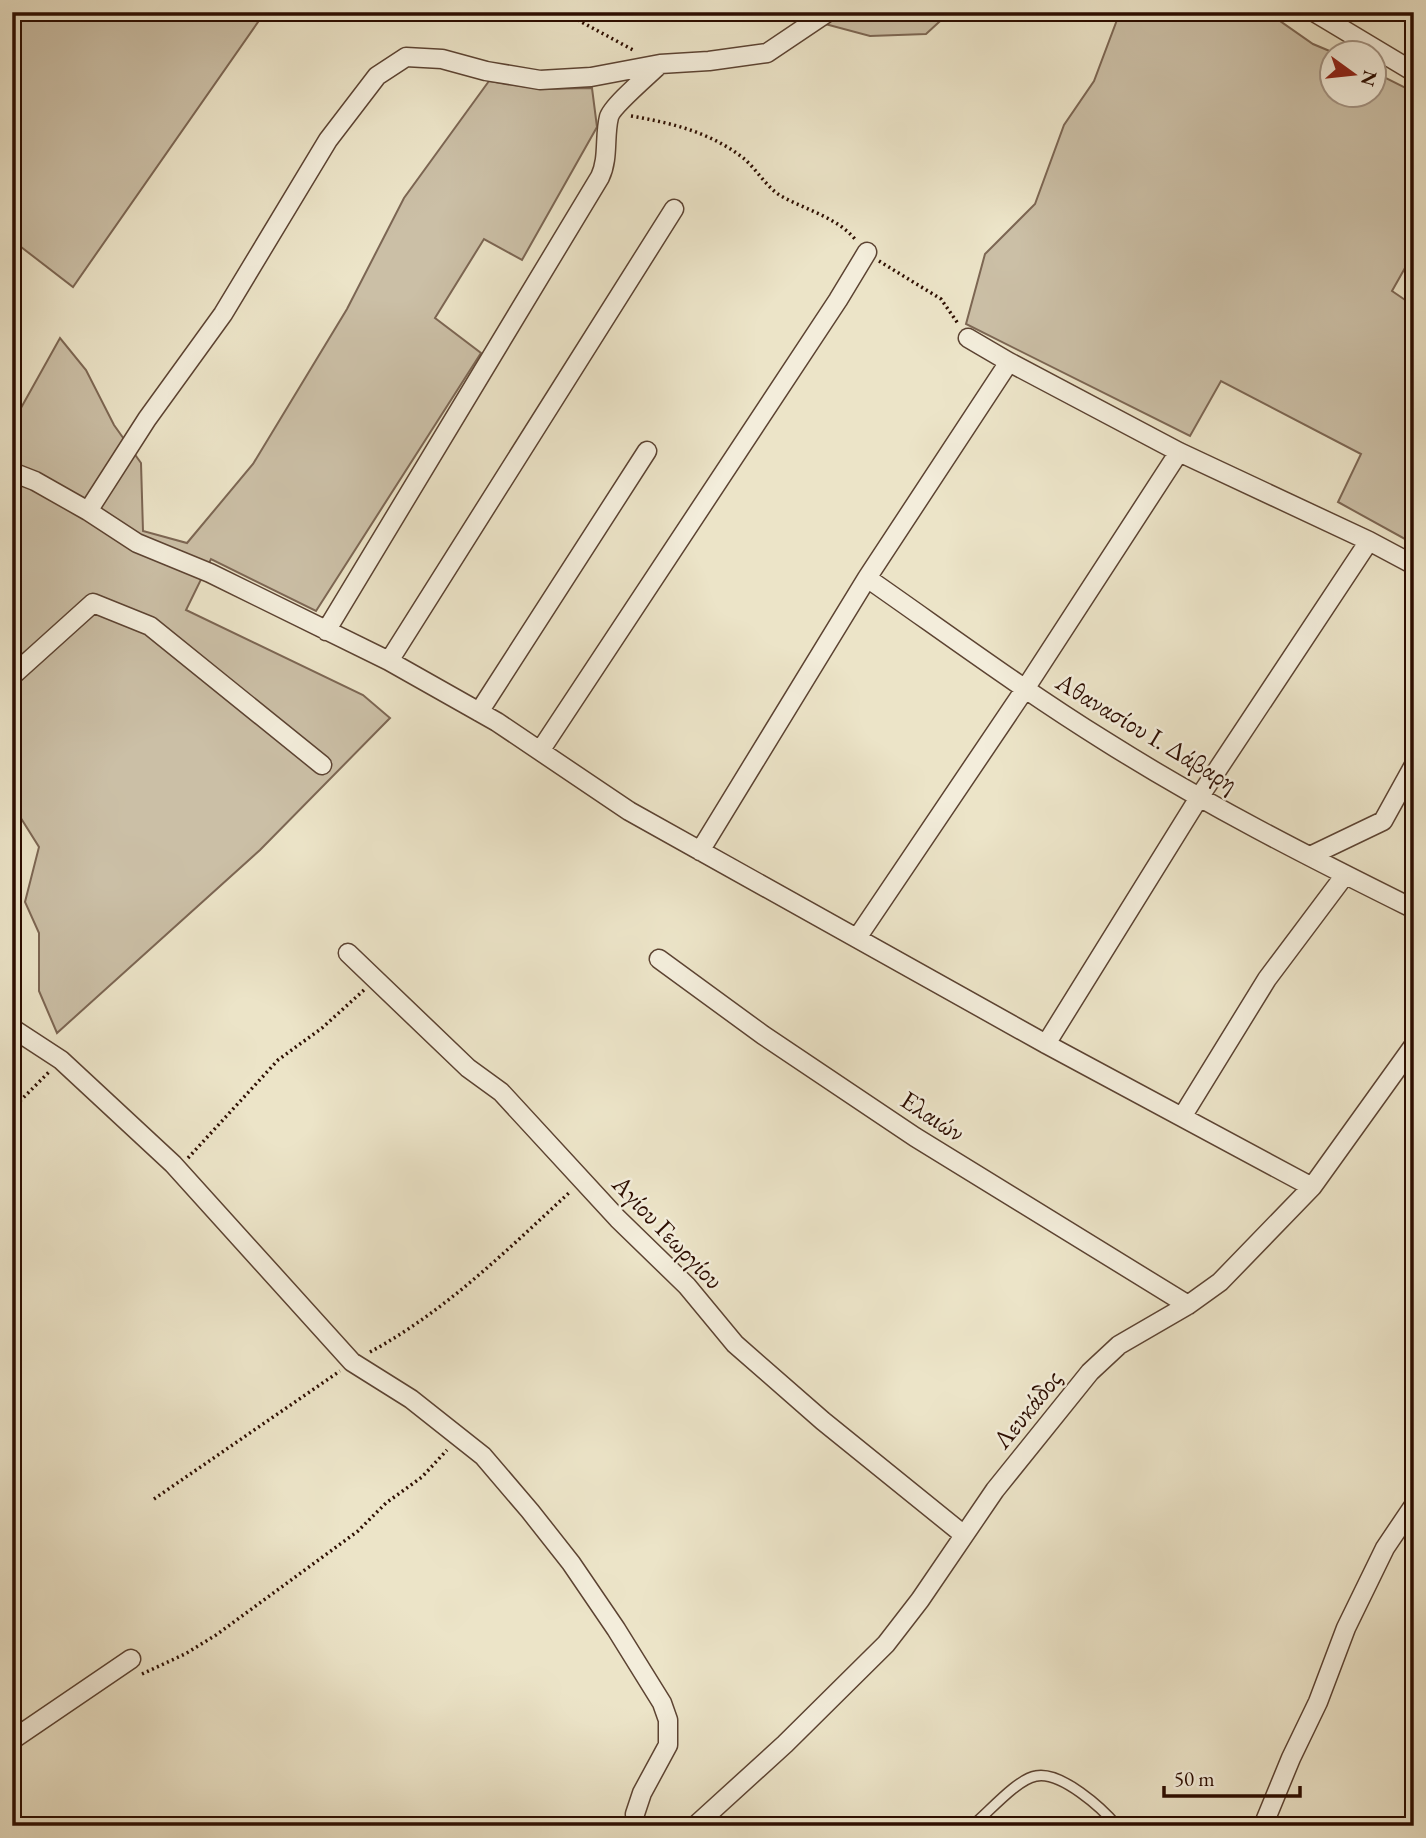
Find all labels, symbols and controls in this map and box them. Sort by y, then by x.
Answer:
north arrow [1318,38,1388,108]
text: N [1355,68,1383,90]
street label: Αθανασίου Ι. Δάβαρη [1049,664,1244,800]
street label: Ελαιών [894,1083,972,1149]
street label: Αγίου Γεωργίου [604,1167,731,1297]
street label: Λευκάδος [984,1362,1069,1456]
scale bar [1164,1754,1300,1798]
text: 50 m [1174,1765,1215,1792]

